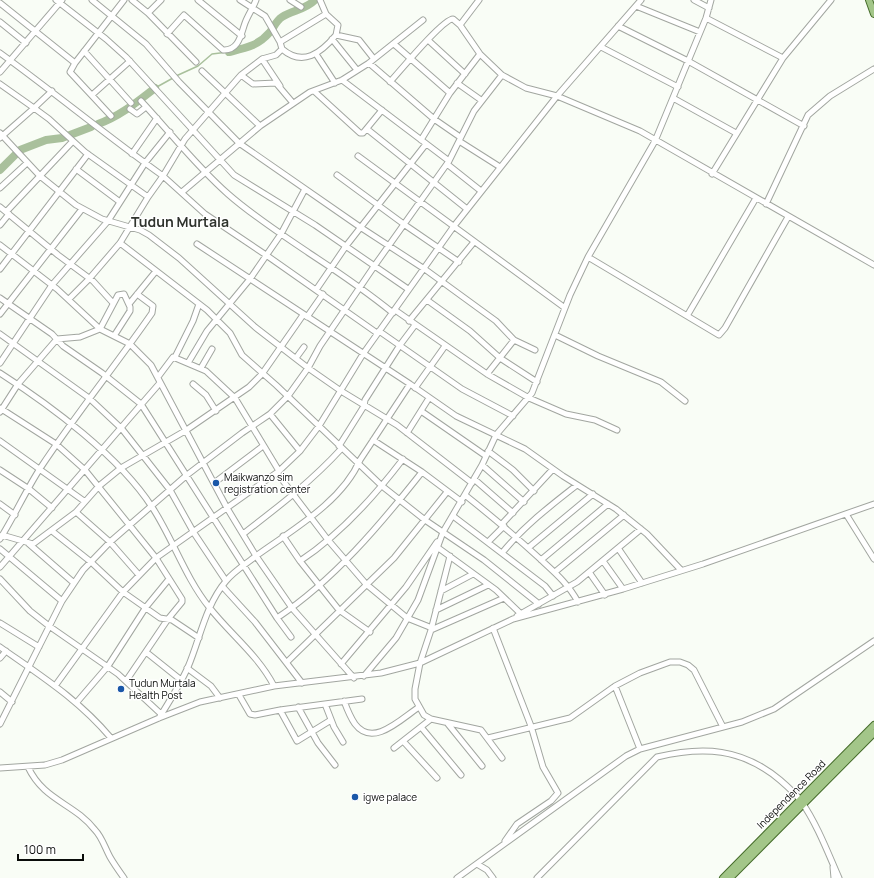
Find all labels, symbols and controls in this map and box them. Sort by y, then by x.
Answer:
district label: Tudun Murtala [131,212,229,231]
place label: Maikwanzo sim registration center [224,470,311,496]
marker: Maikwanzo sim registration center [211,478,221,488]
place label: Tudun Murtala Health Post [129,676,196,702]
marker: Tudun Murtala Health Post [116,684,126,694]
street label: Independence Road [754,757,828,831]
place label: igwe palace [363,790,417,804]
marker: igwe palace [350,792,360,802]
scale bar [18,836,83,862]
text: 100 m [24,841,56,858]

